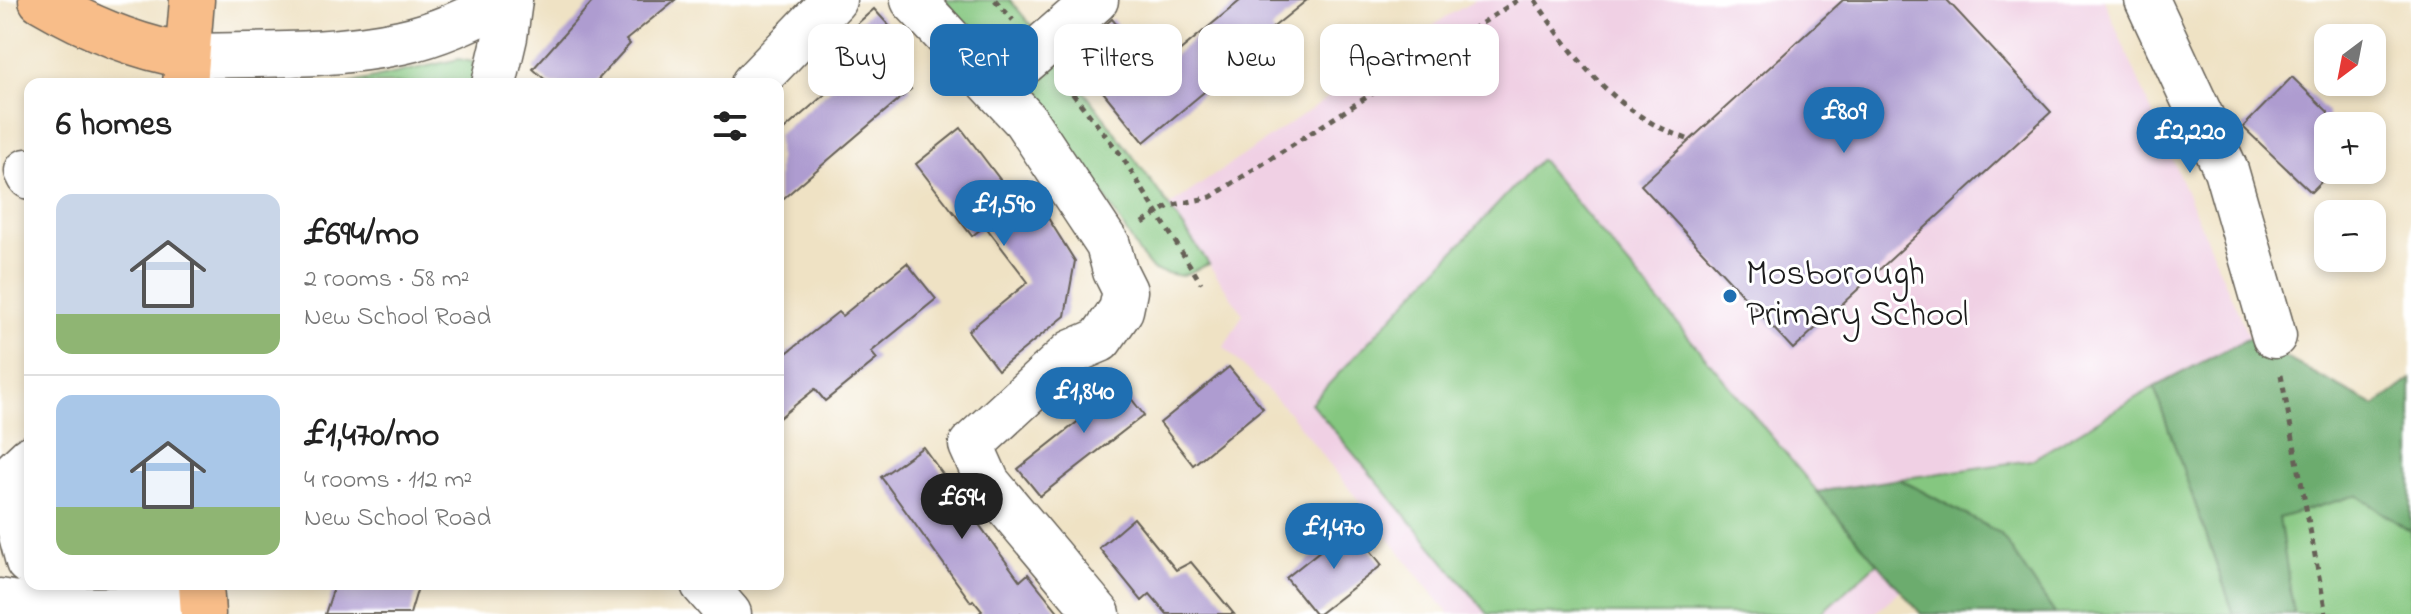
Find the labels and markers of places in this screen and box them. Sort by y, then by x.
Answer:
pin: £809 [1797,87,1891,155]
pin: £2,220 [2125,107,2255,175]
pin: £1,590 [939,180,1069,248]
place label: Mosborough Primary School [1746,249,1968,343]
marker: Mosborough Primary School [1721,287,1739,305]
pin: £1,840 [1019,367,1149,435]
pin: £694 [915,473,1009,541]
pin: £1,470 [1269,503,1399,571]

